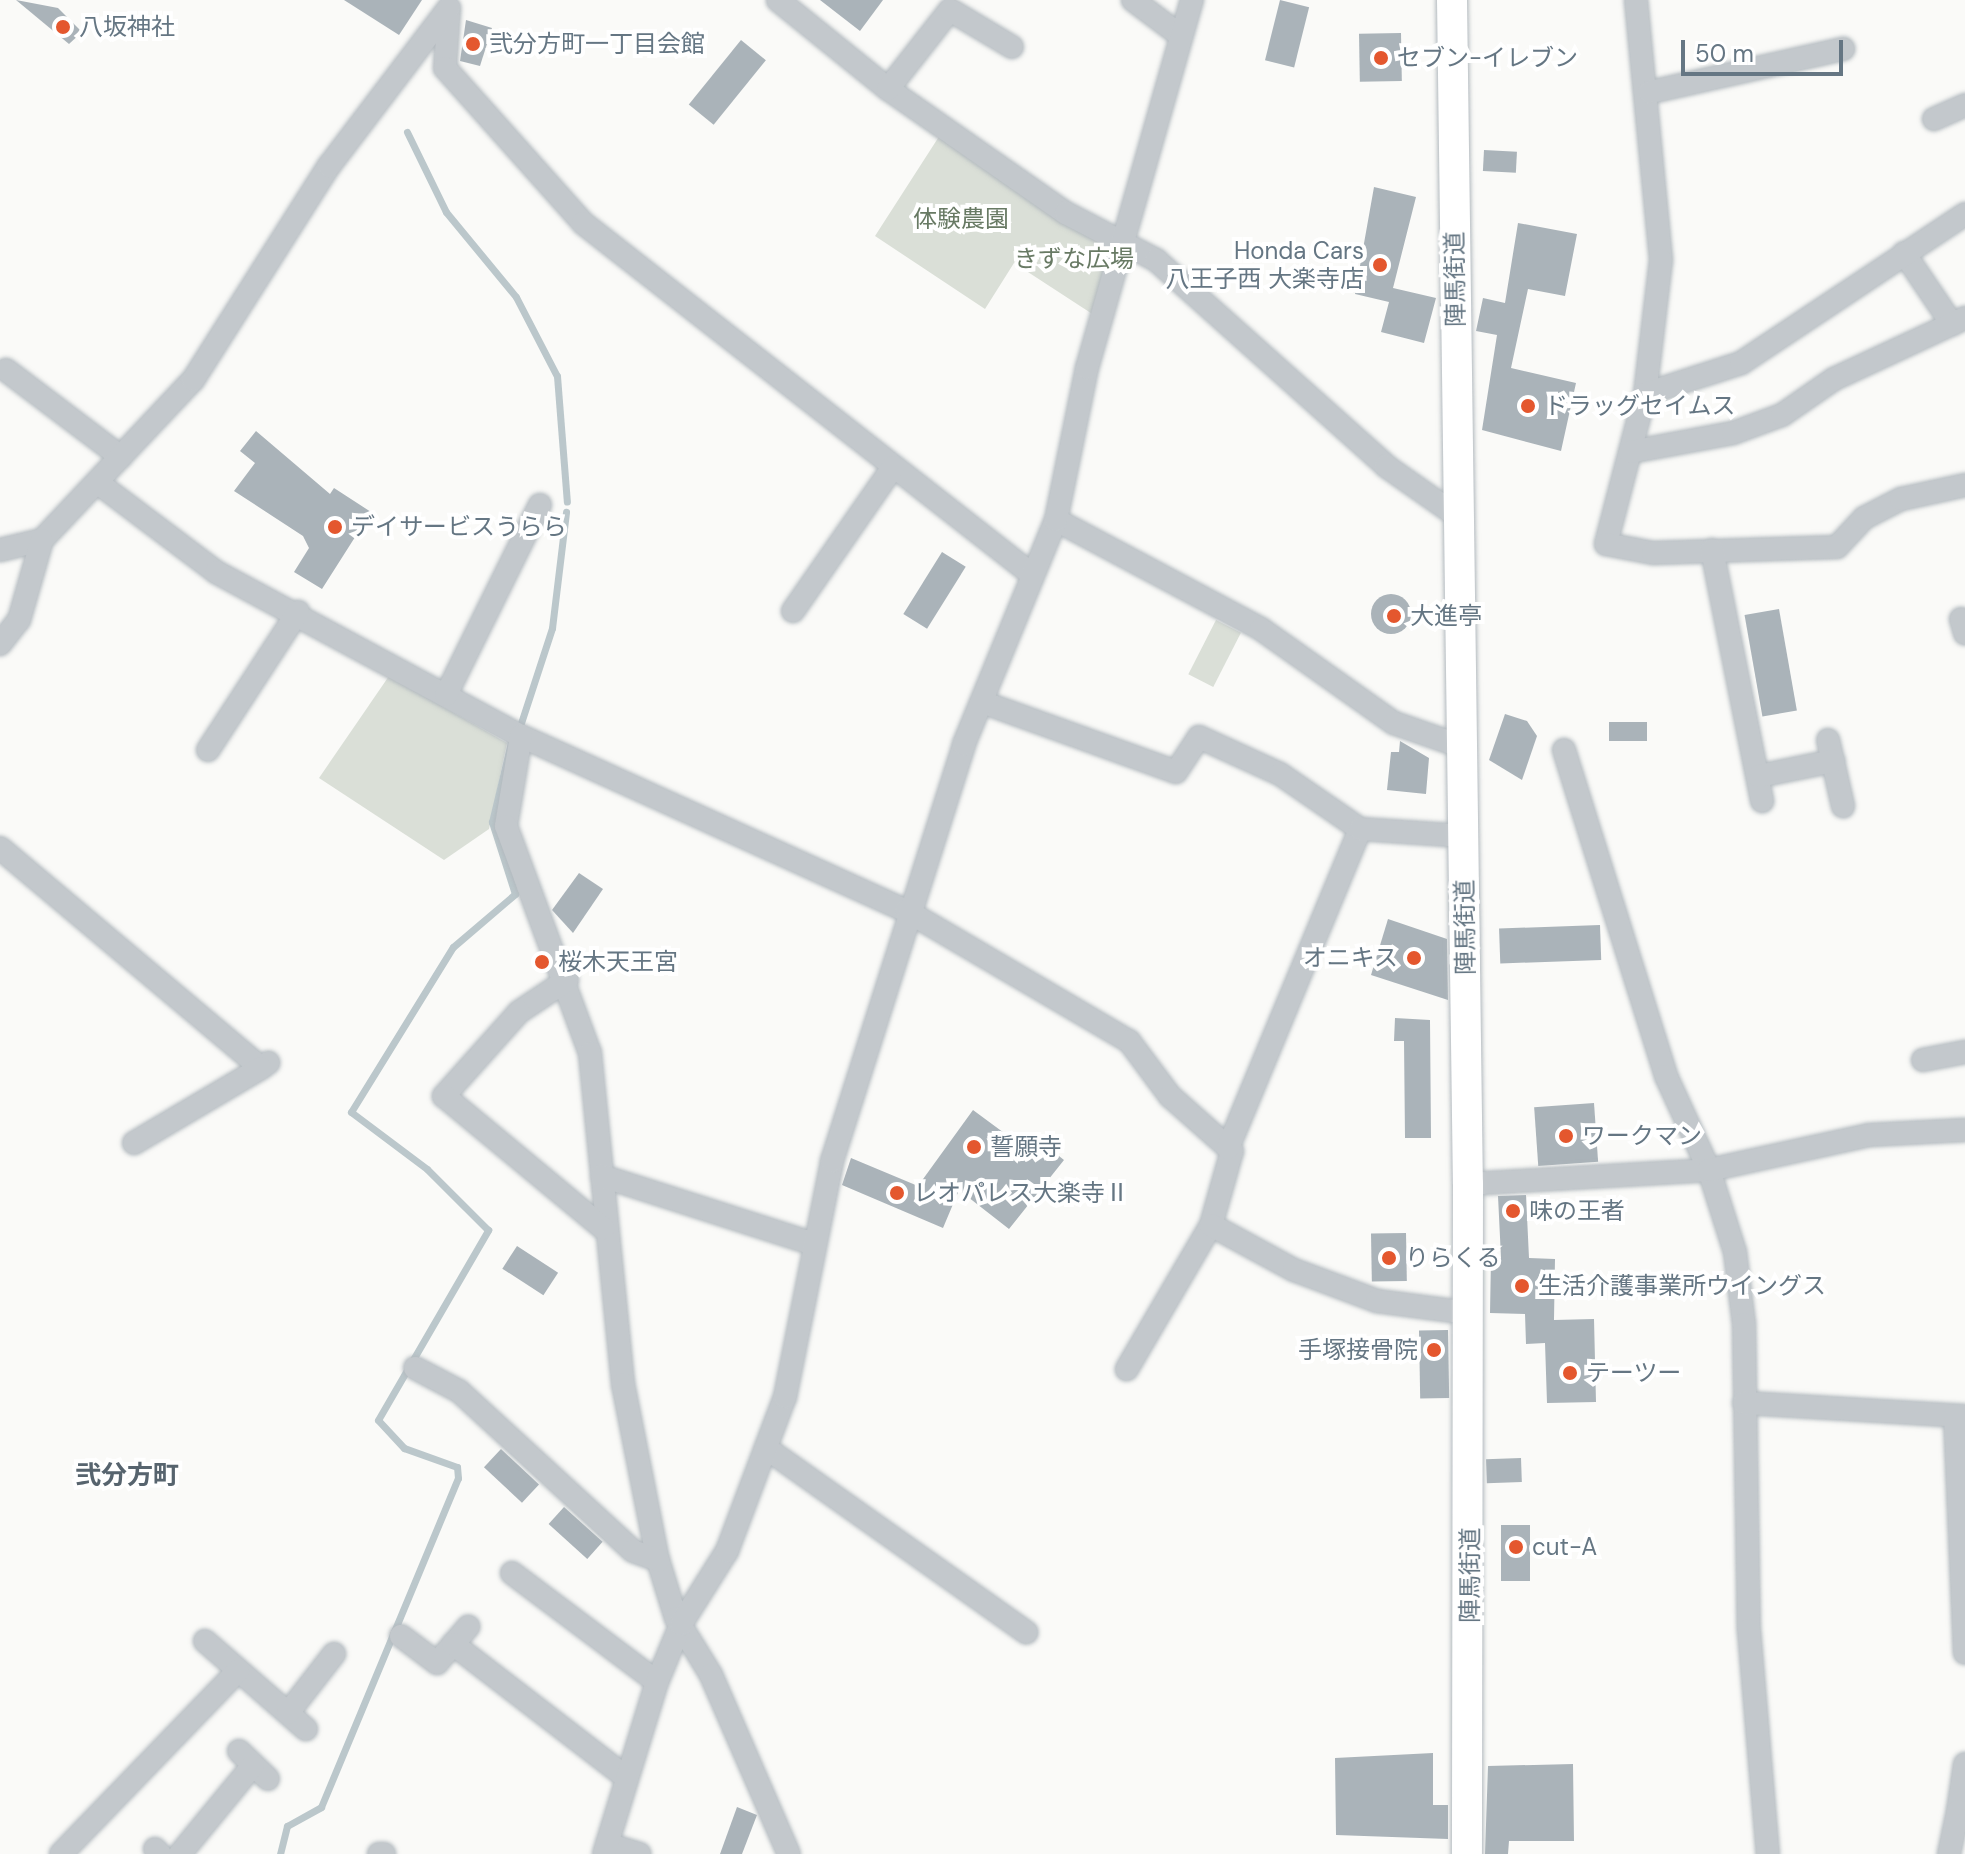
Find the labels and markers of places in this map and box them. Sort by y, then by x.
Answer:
place label: 八坂神社 [79,13,175,41]
marker: 八坂神社 [54,18,72,36]
place label: 弐分方町一丁目会館 [489,30,705,58]
marker: 弐分方町一丁目会館 [464,35,482,53]
place label: セブン-イレブン [1397,44,1578,72]
marker: セブン-イレブン [1372,49,1390,67]
place label: Honda Cars 八王子西 大楽寺店 [1166,237,1364,293]
marker: Honda Cars 八王子西 大楽寺店 [1371,256,1389,274]
place label: ドラッグセイムス [1544,392,1736,420]
marker: ドラッグセイムス [1519,397,1537,415]
place label: デイサービスうらら [351,513,567,541]
marker: デイサービスうらら [326,518,344,536]
place label: 大進亭 [1410,602,1482,630]
marker: 大進亭 [1385,607,1403,625]
place label: オニキス [1302,944,1398,972]
place label: 桜木天王宮 [558,948,678,976]
marker: オニキス [1405,949,1423,967]
marker: 桜木天王宮 [533,953,551,971]
place label: ワークマン [1582,1122,1702,1150]
marker: ワークマン [1557,1127,1575,1145]
place label: 誓願寺 [990,1133,1062,1161]
marker: 誓願寺 [965,1138,983,1156]
place label: レオパレス大楽寺Ⅱ [913,1179,1129,1207]
marker: レオパレス大楽寺Ⅱ [888,1184,906,1202]
place label: 味の王者 [1529,1197,1625,1225]
marker: 味の王者 [1504,1202,1522,1220]
place label: りらくる [1405,1244,1501,1272]
marker: りらくる [1380,1249,1398,1267]
place label: 生活介護事業所ウイングス [1538,1272,1826,1300]
marker: 生活介護事業所ウイングス [1513,1277,1531,1295]
place label: 手塚接骨院 [1298,1336,1418,1364]
marker: 手塚接骨院 [1425,1341,1443,1359]
place label: テーツー [1586,1359,1682,1387]
marker: テーツー [1561,1364,1579,1382]
place label: cut-A [1532,1533,1597,1561]
marker: cut-A [1507,1538,1525,1556]

